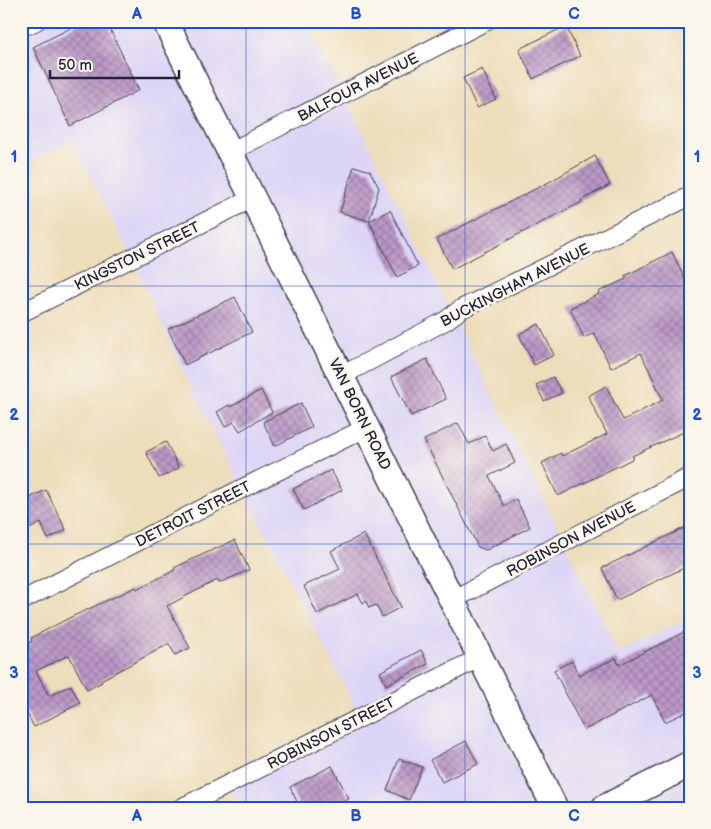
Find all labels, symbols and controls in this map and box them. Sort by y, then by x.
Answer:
text: A [131,5,142,24]
text: B [350,5,362,24]
text: C [568,5,580,24]
scale bar [50,48,179,80]
street label: BALFOUR AVENUE [295,49,422,126]
text: 50 m [58,56,92,75]
text: 1 [11,148,17,167]
text: 1 [694,148,700,167]
street label: KINGSTON STREET [71,218,203,295]
street label: BUCKINGHAM AVENUE [437,239,593,331]
street label: VAN BORN ROAD [324,355,395,473]
text: 2 [9,406,19,425]
text: 2 [692,406,702,425]
street label: DETROIT STREET [133,477,254,552]
street label: ROBINSON AVENUE [503,497,639,581]
text: 3 [9,664,19,683]
text: 3 [692,664,702,683]
street label: ROBINSON STREET [264,693,398,774]
text: A [131,807,142,826]
text: B [350,807,362,826]
text: C [568,807,580,826]

